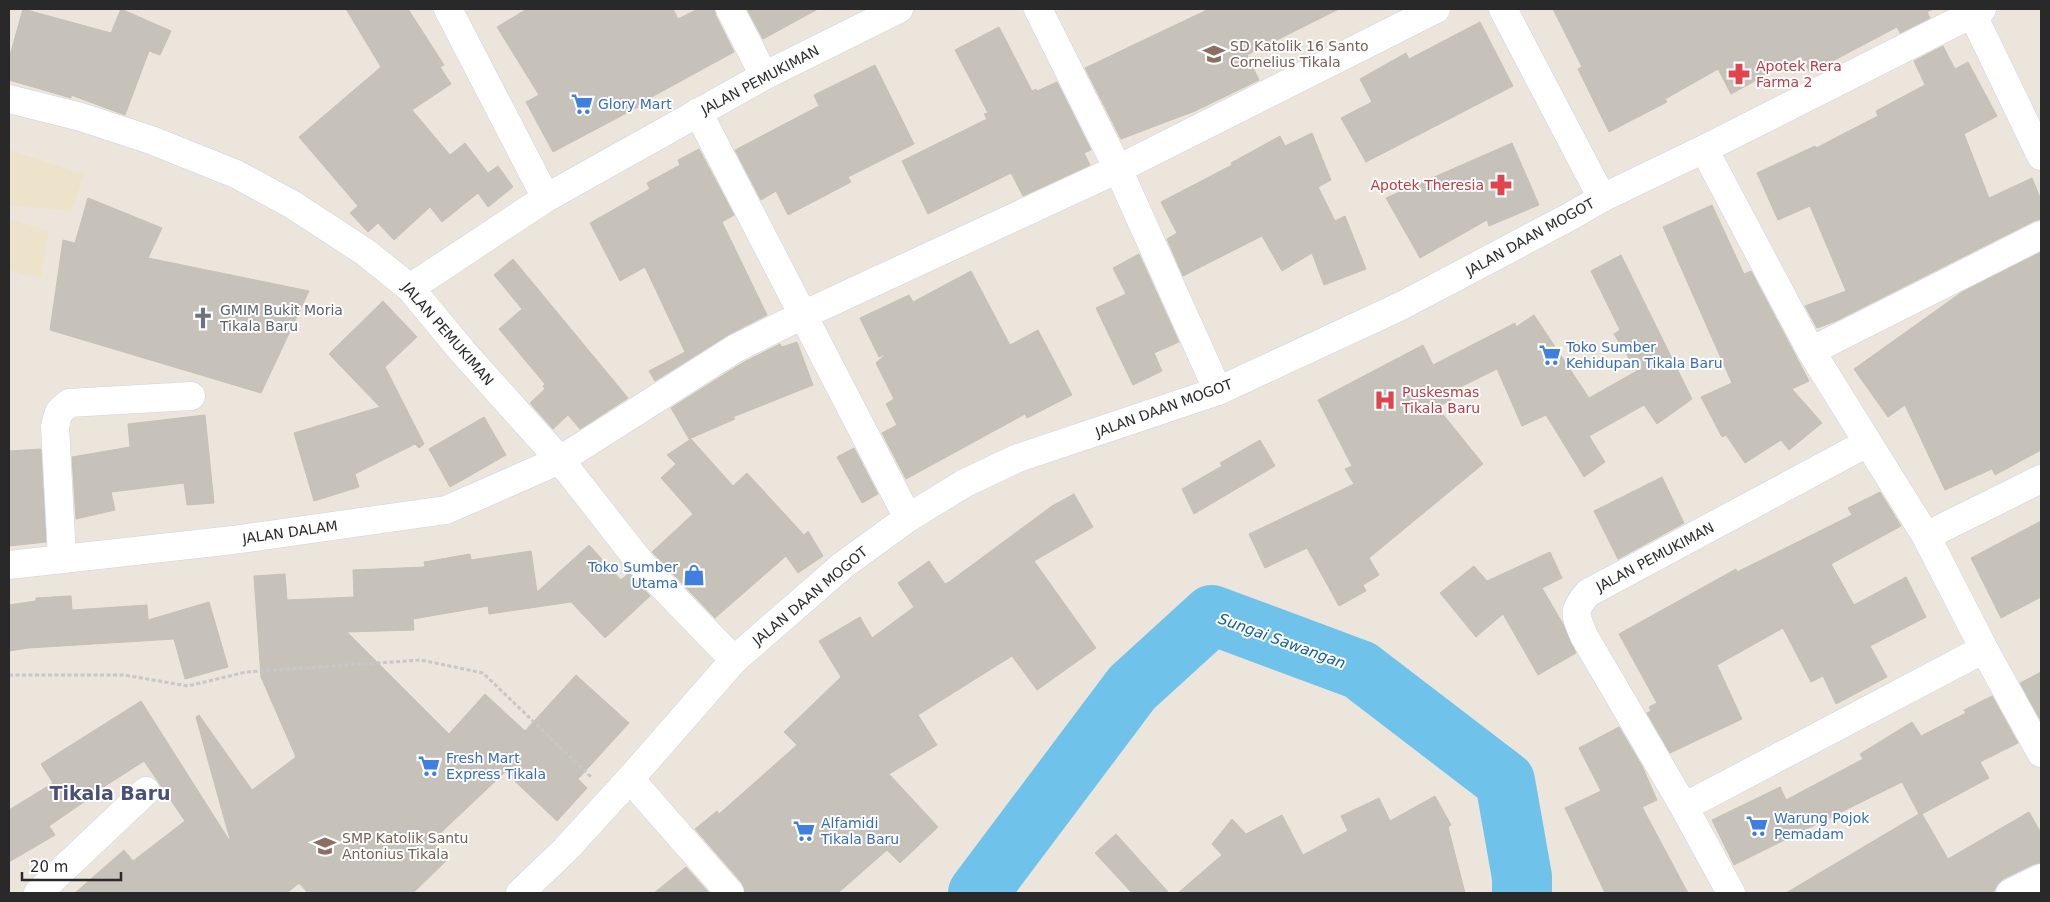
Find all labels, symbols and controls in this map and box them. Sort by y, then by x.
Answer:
place label: SD Katolik 16 Santo Cornelius Tikala [1230,38,1369,70]
school or university icon: SD Katolik 16 Santo Cornelius Tikala [1201,41,1227,67]
street label: JALAN PEMUKIMAN [697,42,822,118]
place label: Apotek Rera Farma 2 [1756,58,1842,90]
pharmacy icon: Apotek Rera Farma 2 [1726,61,1752,87]
supermarket icon: Glory Mart [569,91,595,117]
place label: Glory Mart [598,96,672,112]
pharmacy icon: Apotek Theresia [1488,172,1514,198]
place label: Apotek Theresia [1370,177,1484,193]
street label: JALAN DAAN MOGOT [1462,195,1598,280]
street label: JALAN PEMUKIMAN [398,279,497,389]
place label: GMIM Bukit Moria Tikala Baru [219,302,343,334]
church icon: GMIM Bukit Moria Tikala Baru [190,305,216,331]
place label: Toko Sumber Kehidupan Tikala Baru [1565,339,1723,371]
supermarket icon: Toko Sumber Kehidupan Tikala Baru [1537,342,1563,368]
street label: JALAN DAAN MOGOT [1092,376,1235,441]
place label: Puskesmas Tikala Baru [1401,384,1480,416]
hospital icon: Puskesmas Tikala Baru [1372,387,1398,413]
street label: JALAN DALAM [240,517,339,547]
street label: JALAN PEMUKIMAN [1592,519,1717,595]
street label: JALAN DAAN MOGOT [749,543,871,649]
place label: Toko Sumber Utama [587,559,678,591]
shop icon: Toko Sumber Utama [681,562,707,588]
water label: Sungai Sawangan [1216,610,1348,672]
place label: Fresh Mart Express Tikala [446,750,546,782]
supermarket icon: Fresh Mart Express Tikala [416,753,442,779]
district label: Tikala Baru [49,782,171,804]
place label: Warung Pojok Pemadam [1774,810,1870,842]
supermarket icon: Warung Pojok Pemadam [1744,813,1770,839]
place label: Alfamidi Tikala Baru [820,815,899,847]
supermarket icon: Alfamidi Tikala Baru [791,818,817,844]
place label: SMP Katolik Santu Antonius Tikala [342,830,468,862]
school or university icon: SMP Katolik Santu Antonius Tikala [312,833,338,859]
scale bar [22,850,121,882]
text: 20 m [30,858,68,876]

